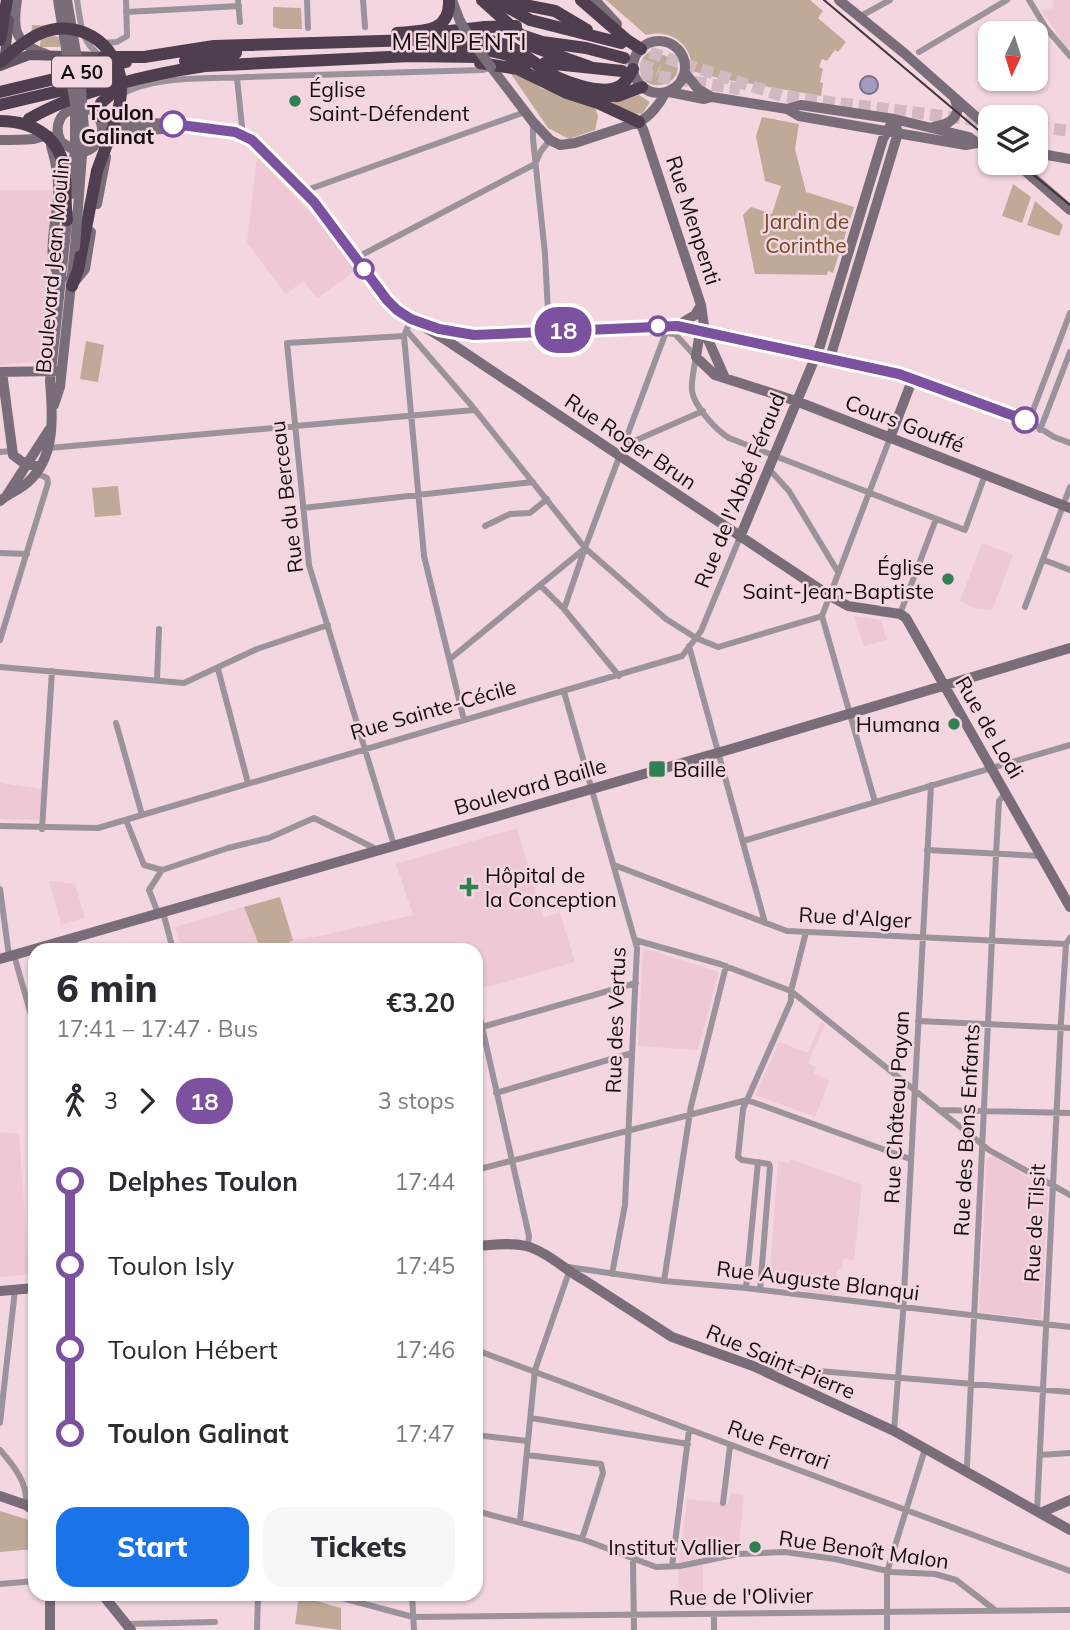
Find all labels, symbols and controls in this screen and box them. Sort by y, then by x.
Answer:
north arrow [978,21,1048,91]
map controls [978,21,1048,175]
district label: MENPENTI [391,26,529,56]
road number: A 50 [52,57,112,88]
place label: Église Saint-Défendent [309,76,469,126]
marker: Église Saint-Défendent [287,93,303,109]
place label: Toulon Galinat [81,99,154,149]
button: layers [978,105,1048,175]
marker: Toulon Galinat [160,111,186,137]
street label: Rue Menpenti [661,152,727,288]
street label: Boulevard Jean Moulin [30,156,74,374]
park label: Jardin de Corinthe [763,208,849,258]
unlabelled marker [354,259,374,279]
line badge: 18 [532,307,594,353]
text: 18 [549,315,577,345]
unlabelled marker [648,316,668,336]
street label: Rue Roger Brun [560,387,702,495]
street label: Cours Gouffé [842,388,968,458]
street label: Rue de l'Abbé Féraud [688,389,790,591]
unlabelled marker [1012,407,1038,433]
street label: Rue du Berceau [264,419,308,575]
place label: Église Saint-Jean-Baptiste [743,554,934,604]
marker: Église Saint-Jean-Baptiste [940,571,956,587]
street label: Rue de Lodi [950,671,1030,783]
street label: Rue Sainte-Cécile [347,673,519,745]
place label: Humana [856,711,940,737]
marker: Humana [946,716,962,732]
street label: Boulevard Baille [451,752,609,820]
place label: Baille [673,756,726,782]
marker: Baille [647,759,667,779]
place label: Hôpital de la Conception [485,862,617,912]
marker: Hôpital de la Conception [459,877,479,897]
street label: Rue d'Alger [798,901,912,933]
street label: Rue des Vertus [599,946,631,1094]
text: 6 min [56,964,158,1012]
text: €3.20 [386,986,455,1019]
street label: Rue Château Payan [878,1010,914,1204]
text: 17:41 – 17:47 · Bus [56,1014,258,1043]
street label: Rue des Bons Enfants [947,1023,985,1237]
icon: walk [56,1082,94,1120]
icon: forward [128,1082,166,1120]
text: 3 [104,1086,118,1115]
text: 18 [190,1086,219,1116]
text: 3 stops [378,1086,455,1115]
street label: Rue de Tilsit [1018,1163,1050,1283]
text: Delphes Toulon [108,1165,298,1198]
text: 17:44 [395,1167,455,1196]
text: Toulon Isly [108,1249,234,1282]
text: 17:45 [395,1251,455,1280]
street label: Rue Auguste Blanqui [715,1255,921,1305]
street label: Rue Saint-Pierre [703,1318,859,1404]
text: Toulon Hébert [108,1333,278,1366]
text: 17:46 [395,1335,455,1364]
street label: Rue Ferrari [724,1414,834,1474]
text: Toulon Galinat [108,1417,289,1450]
text: 17:47 [395,1419,455,1448]
button: Start [56,1507,249,1587]
button: Tickets [263,1507,455,1587]
street label: Rue Benoît Malon [777,1524,951,1574]
place label: Institut Vallier [608,1534,741,1560]
marker: Institut Vallier [747,1539,763,1555]
street label: Rue de l'Olivier [669,1582,814,1610]

